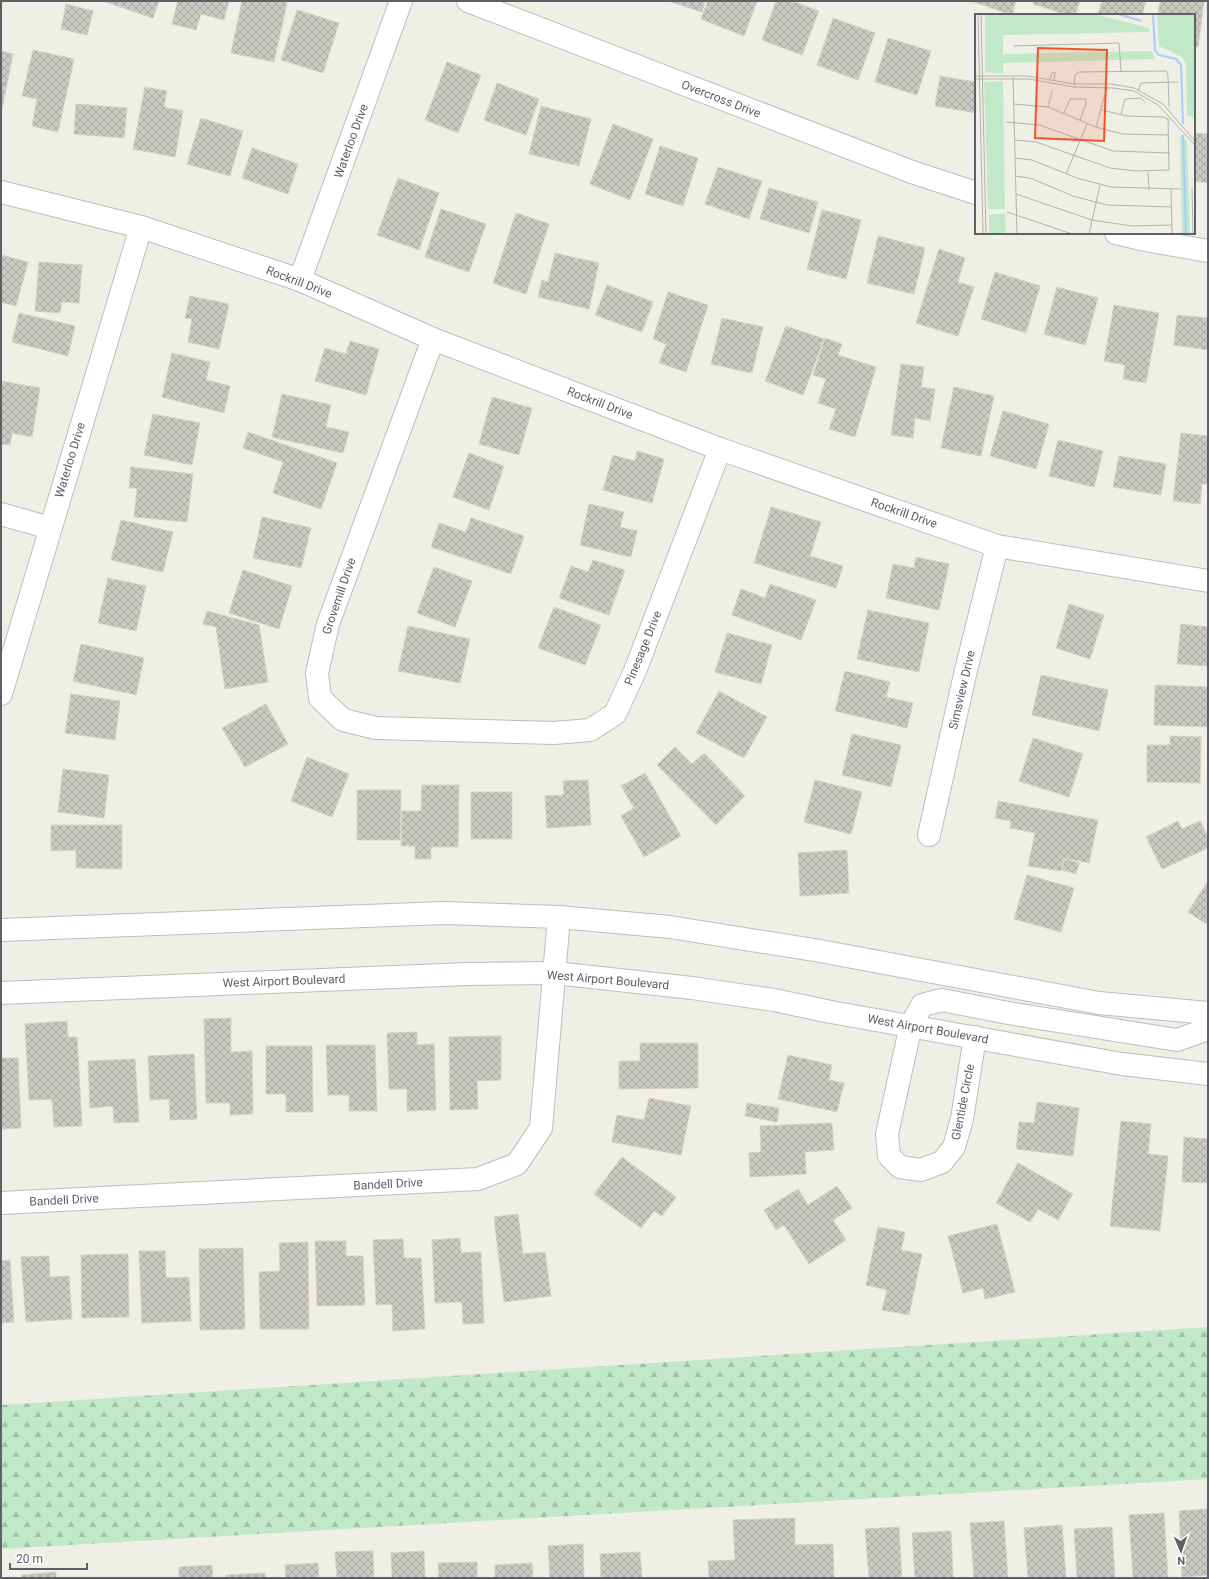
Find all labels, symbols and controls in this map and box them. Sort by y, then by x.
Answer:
inset map [975,14,1195,234]
street label: Overcross Drive [679,77,763,121]
street label: Waterloo Drive [331,102,371,180]
street label: Rockrill Drive [264,263,334,301]
street label: Rockrill Drive [565,384,635,422]
street label: Waterloo Drive [52,421,88,499]
street label: Rockrill Drive [869,495,939,531]
street label: Grovemill Drive [319,556,359,636]
street label: Pinesage Drive [622,609,664,687]
street label: Simsview Drive [946,649,978,731]
street label: West Airport Boulevard [546,968,670,992]
street label: West Airport Boulevard [222,972,346,990]
street label: West Airport Boulevard [866,1011,990,1047]
street label: Glentide Circle [949,1063,977,1141]
street label: Bandell Drive [353,1175,423,1193]
street label: Bandell Drive [29,1191,99,1209]
north arrow [1161,1531,1201,1571]
scale bar [10,1545,87,1571]
text: 20 m [16,1552,43,1566]
text: N [1177,1554,1185,1567]

